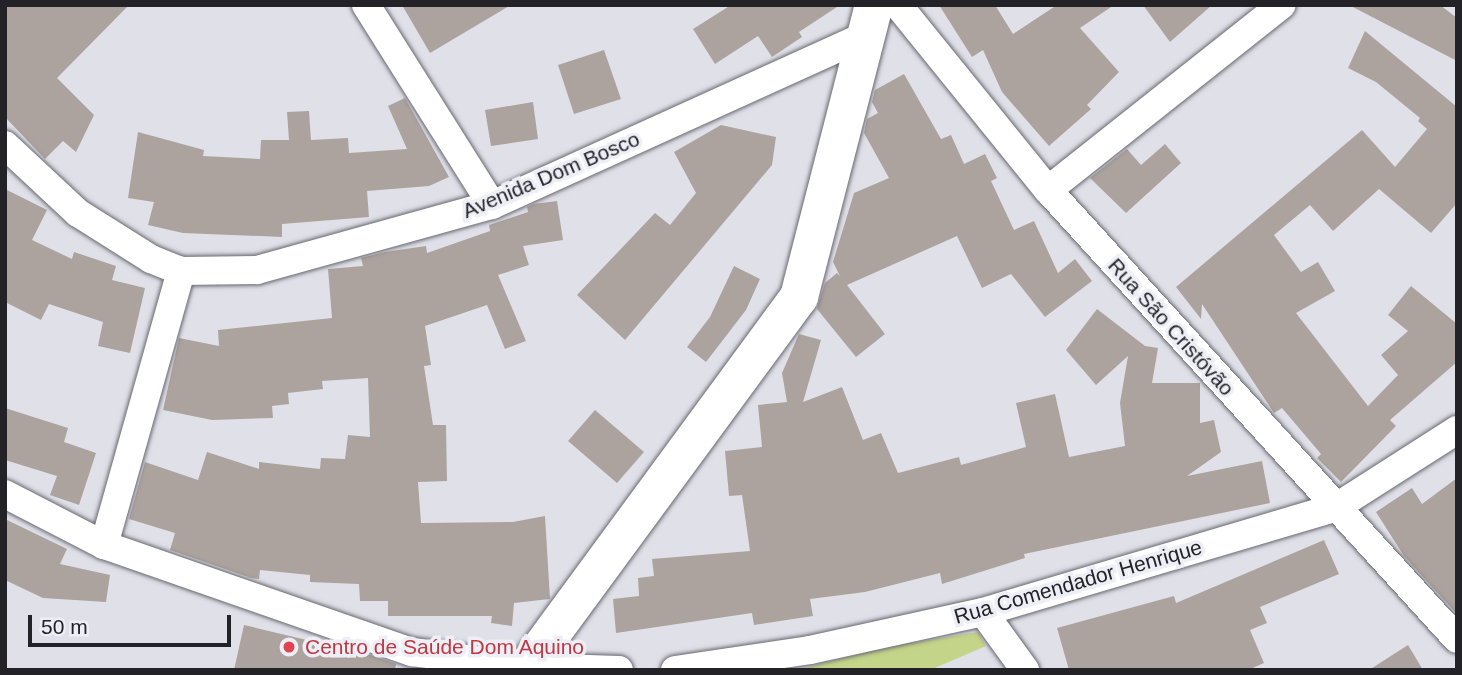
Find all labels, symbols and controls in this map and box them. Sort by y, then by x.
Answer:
street label: Avenida Dom Bosco [459,126,643,224]
street label: Rua São Cristóvão [1103,253,1239,401]
street label: Rua Comendador Henrique [951,534,1205,630]
scale bar [32,602,234,646]
text: 50 m [41,615,88,638]
place label: Centro de Saúde Dom Aquino [305,634,585,660]
marker: Centro de Saúde Dom Aquino [279,637,299,657]

